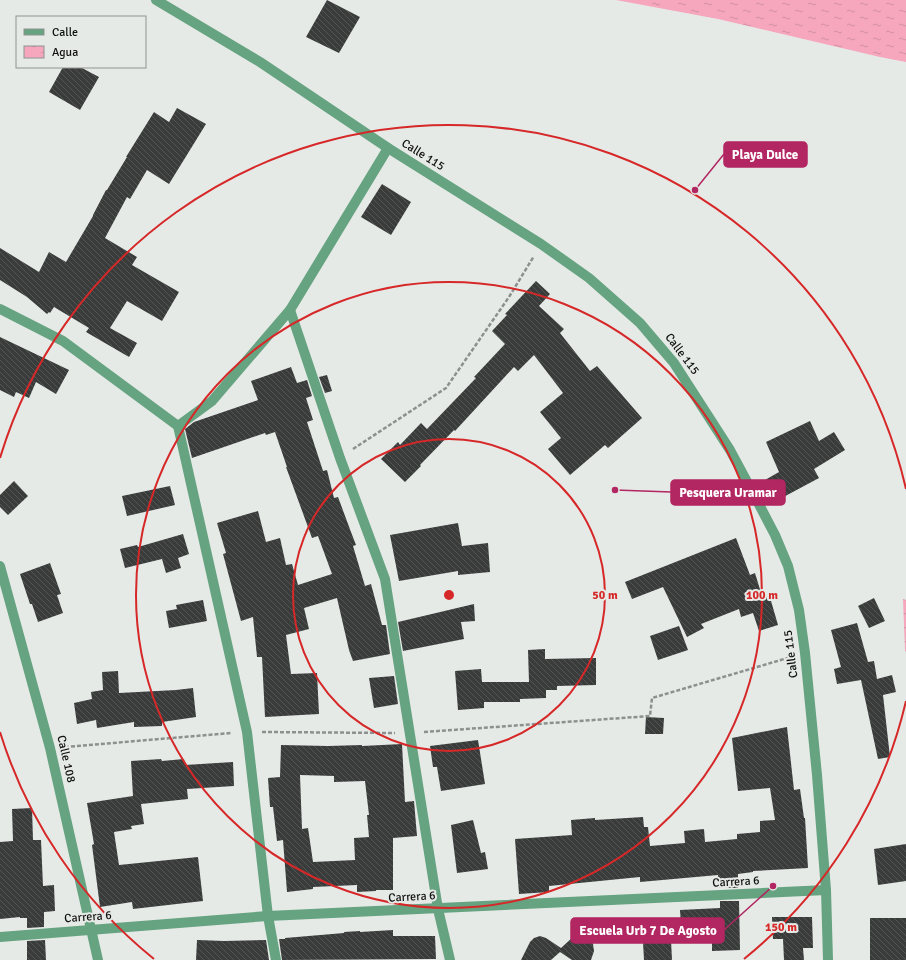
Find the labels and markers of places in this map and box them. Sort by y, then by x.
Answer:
callout: Playa Dulce [724,142,807,167]
callout: Pesquera Uramar [671,480,785,505]
centre of rings [442,588,456,602]
callout: Escuela Urb 7 De Agosto [571,918,724,943]

